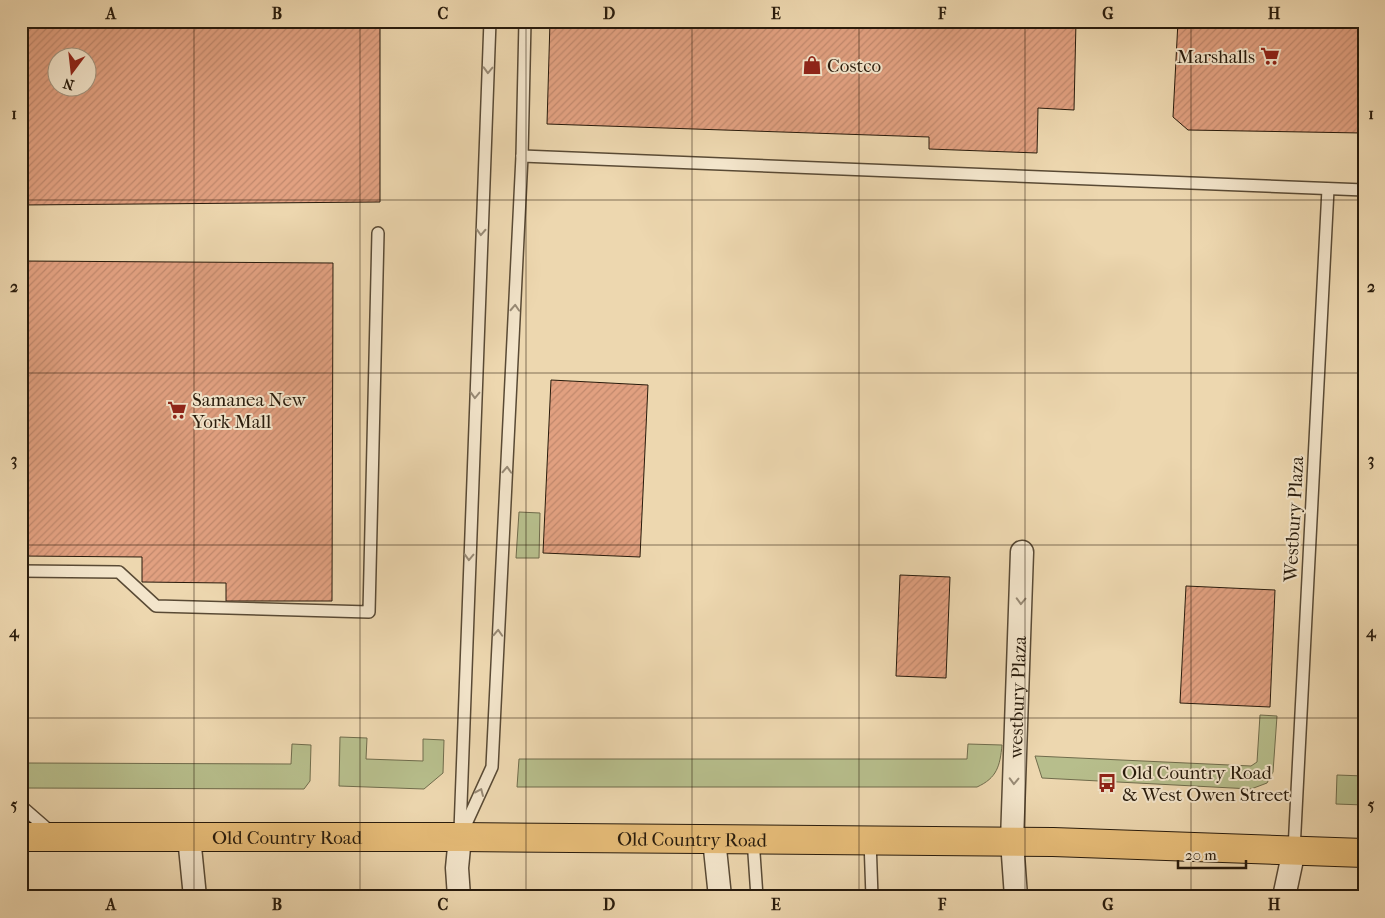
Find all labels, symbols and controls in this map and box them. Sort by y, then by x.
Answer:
text: A [105,4,117,23]
text: B [272,4,282,23]
text: C [438,4,449,23]
text: D [603,4,615,23]
text: E [771,4,781,23]
text: F [937,4,947,23]
text: G [1102,4,1114,23]
text: H [1268,4,1281,23]
supermarket icon: Marshalls [1259,45,1281,67]
place label: Marshalls [1177,46,1255,68]
north arrow [48,48,98,98]
shop icon: Costco [801,54,823,76]
place label: Costco [827,55,882,77]
one-way arrow [483,66,494,74]
text: N [61,74,76,94]
text: 1 [11,104,17,123]
text: 1 [1368,104,1374,123]
one-way arrow [476,229,486,237]
text: 2 [10,277,18,296]
text: 2 [1367,277,1375,296]
one-way arrow [509,304,520,312]
place label: Samanea New York Mall [191,389,307,433]
one-way arrow [470,391,480,399]
supermarket icon: Samanea New York Mall [166,399,188,421]
text: 3 [11,450,17,470]
text: 3 [1368,450,1374,470]
street label: Westbury Plaza [1280,455,1308,584]
one-way arrow [501,466,512,474]
one-way arrow [464,553,475,561]
one-way arrow [1015,597,1026,605]
text: 4 [8,622,20,642]
text: 4 [1365,622,1377,642]
one-way arrow [493,628,504,636]
street label: westbury Plaza [1005,635,1031,760]
place label: Old Country Road & West Owen Street [1122,762,1290,806]
bus stop icon: Old Country Road & West Owen Street [1096,772,1118,794]
one-way arrow [1009,777,1020,785]
one-way arrow [474,788,485,797]
text: 5 [11,795,18,814]
text: 5 [1368,795,1375,814]
street label: Old Country Road [212,827,363,849]
street label: Old Country Road [617,828,768,852]
scale bar [1178,838,1245,870]
text: 20 m [1185,846,1217,864]
text: A [105,895,117,914]
text: B [272,895,282,914]
text: C [438,895,449,914]
text: D [603,895,615,914]
text: E [771,895,781,914]
text: F [937,895,947,914]
text: G [1102,895,1114,914]
text: H [1268,895,1281,914]

